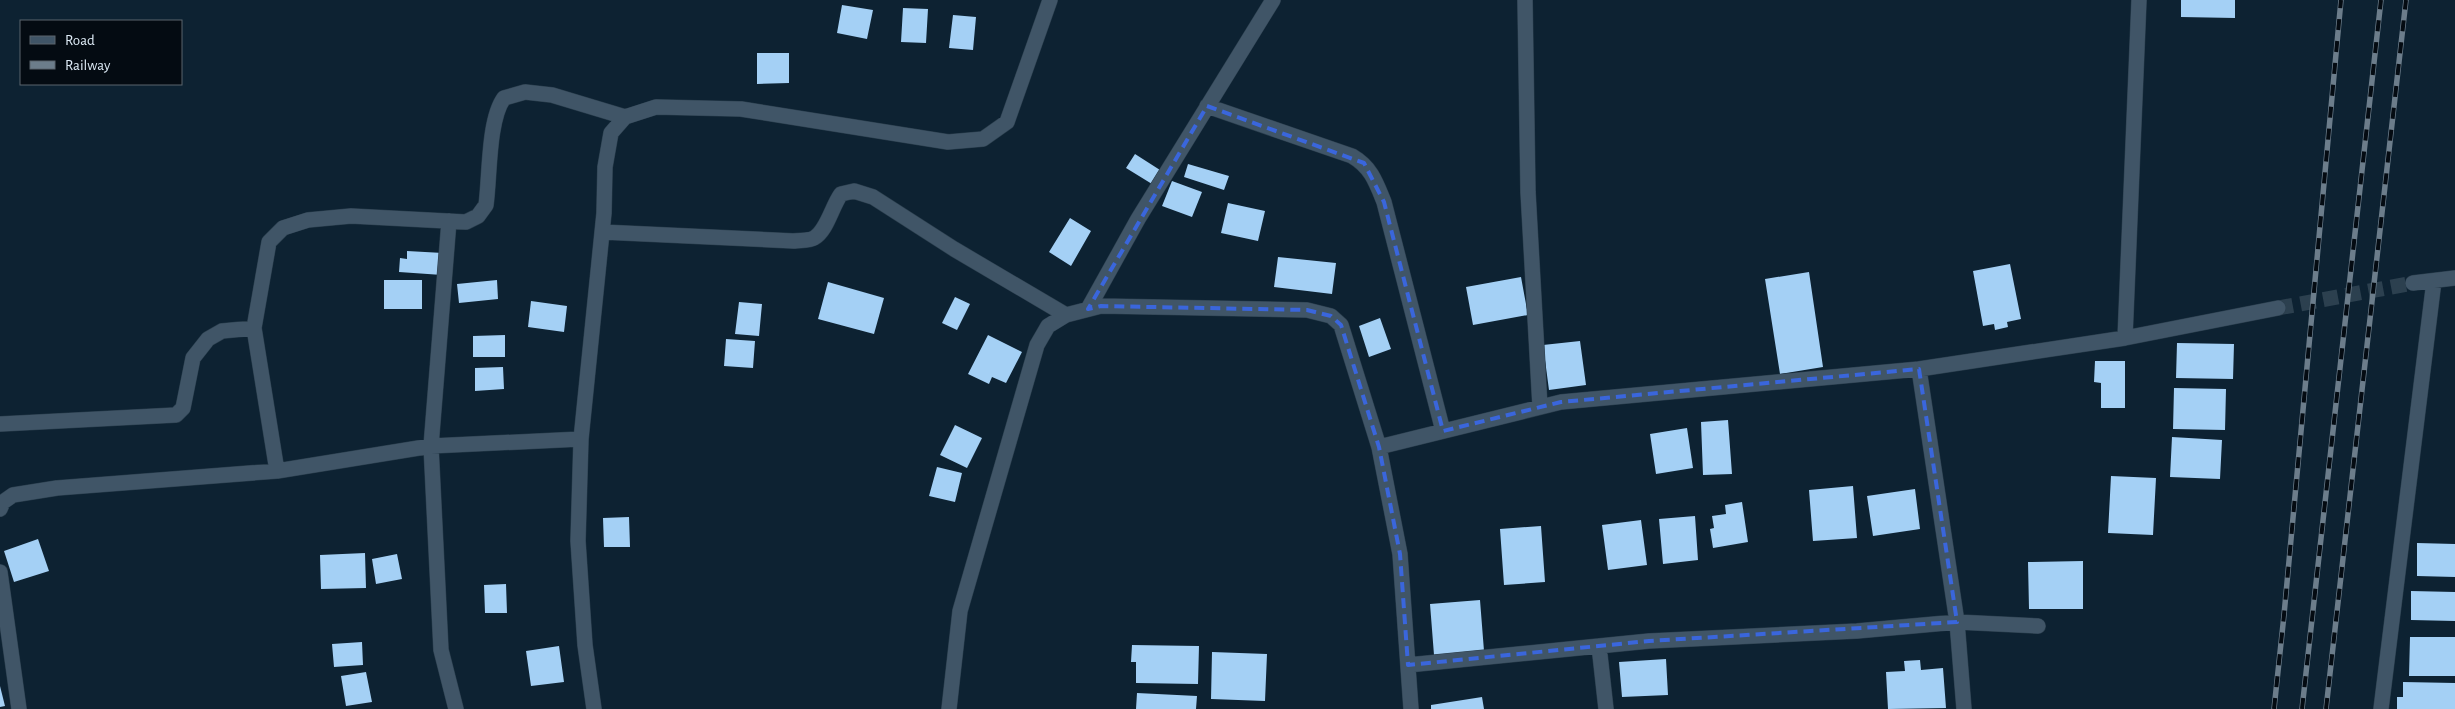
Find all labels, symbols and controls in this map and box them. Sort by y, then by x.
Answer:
legend [20,20,182,85]
text: Road [65,33,95,48]
text: Railway [65,58,111,73]

